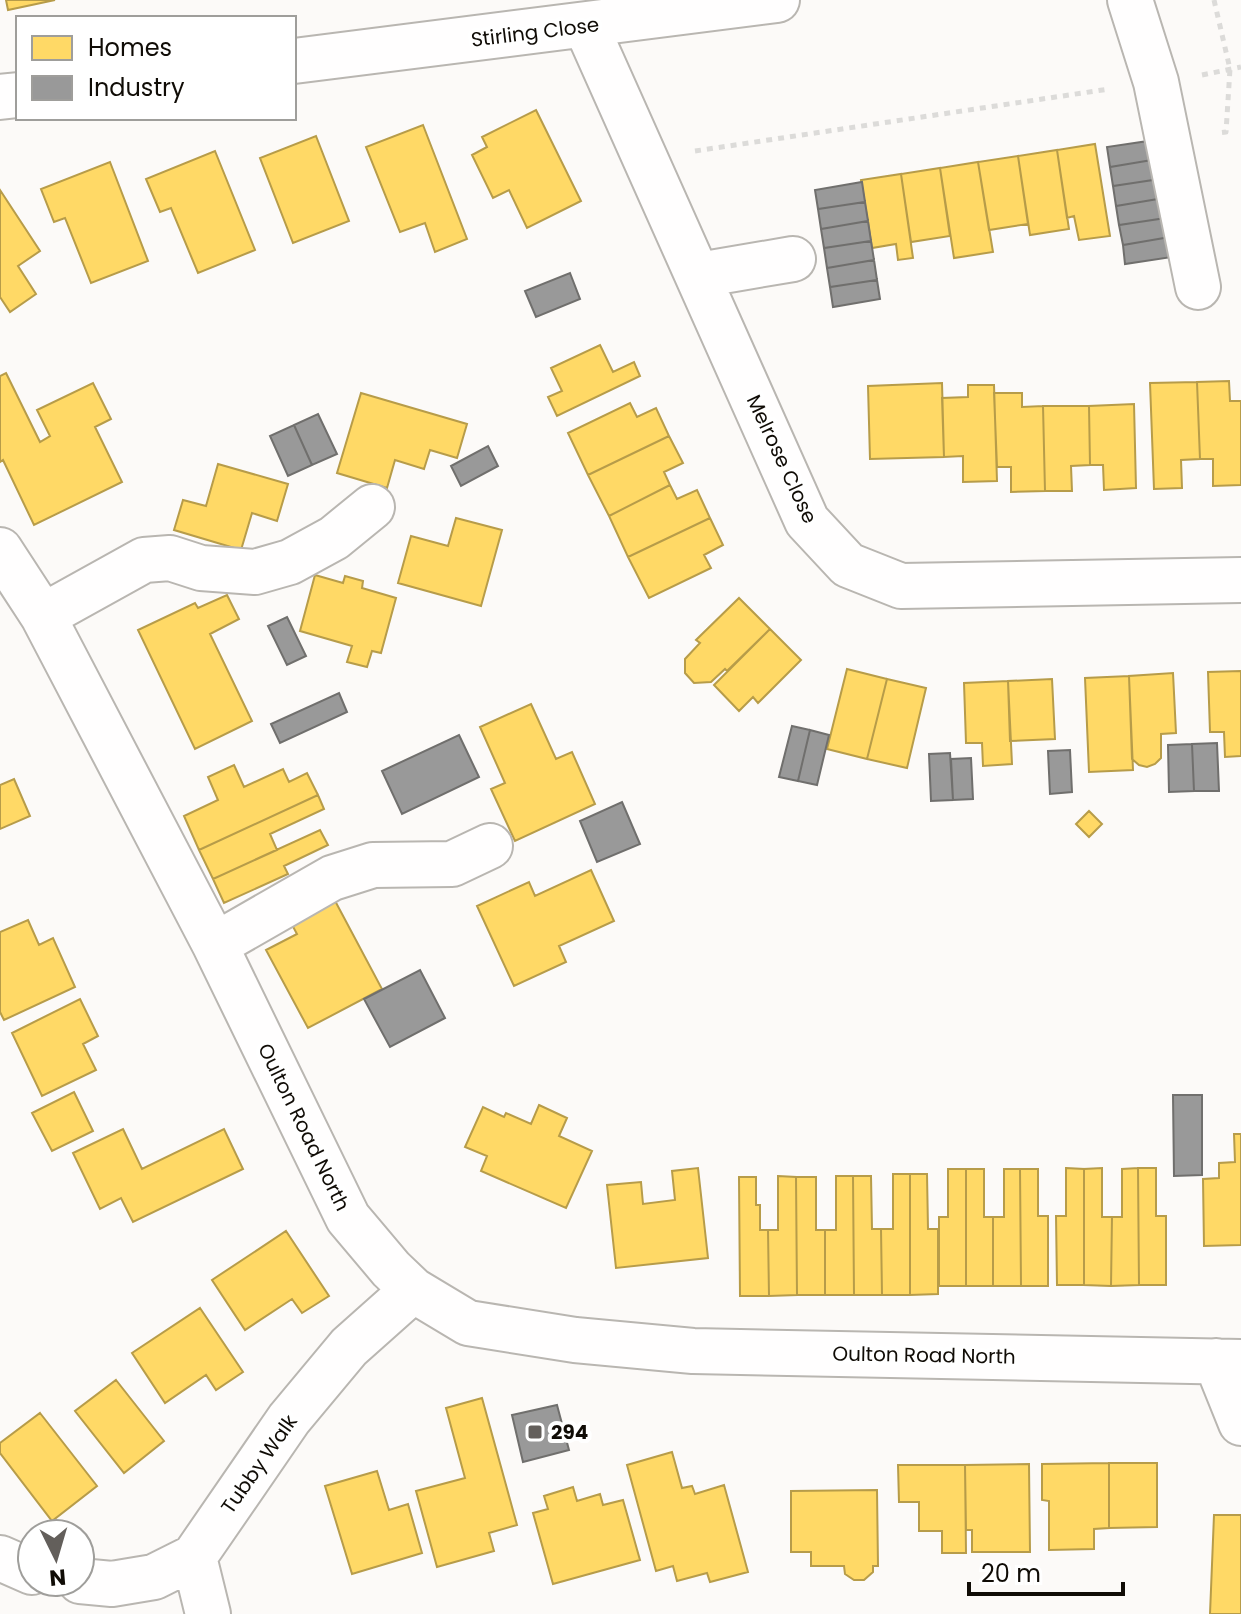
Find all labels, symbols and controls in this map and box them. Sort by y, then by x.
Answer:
street label: Stirling Close [469,10,601,54]
legend [16,16,296,120]
text: Homes [88,31,172,64]
text: Industry [88,71,185,104]
street label: Melrose Close [740,390,824,528]
street label: Oulton Road North [251,1038,357,1216]
street label: Oulton Road North [832,1339,1016,1371]
street label: Tubby Walk [214,1408,304,1519]
place label: 294 [551,1418,588,1446]
marker: 294 [526,1423,544,1441]
north arrow [16,1518,96,1598]
scale bar [969,1546,1123,1596]
text: 20 m [981,1557,1041,1590]
text: N [48,1561,67,1594]

